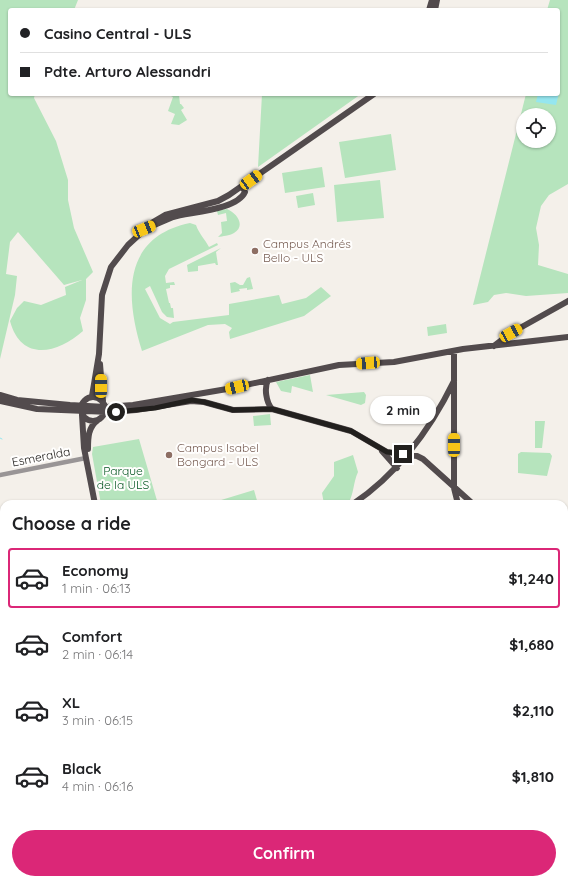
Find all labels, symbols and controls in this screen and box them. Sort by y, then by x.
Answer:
text: Casino Central - ULS [44,24,192,43]
text: Pdte. Arturo Alessandri [44,62,211,81]
map controls [516,108,556,148]
button: locate [516,108,556,148]
car [238,168,264,192]
car [131,219,157,239]
place label: Campus Andrés Bello - ULS [263,236,351,265]
marker: Campus Andrés Bello - ULS [250,246,260,256]
car [498,322,524,344]
car [356,356,380,370]
car [95,374,107,398]
car [224,378,250,396]
callout: 2 min [370,396,436,424]
text: 2 min [386,402,420,418]
route start [107,403,125,421]
car [448,433,460,457]
place label: Campus Isabel Bongard - ULS [177,440,259,469]
street label: Esmeralda [10,444,71,470]
route end [394,445,412,463]
marker: Campus Isabel Bongard - ULS [164,450,174,460]
park label: Parque de la ULS [97,463,149,492]
text: Choose a ride [12,512,131,535]
icon: car [14,560,50,596]
text: Economy [62,561,129,580]
text: $1,240 [509,569,554,588]
text: 1 min · 06:13 [62,580,131,596]
icon: car [14,626,50,662]
text: Comfort [62,627,123,646]
text: $1,680 [509,635,554,654]
text: 2 min · 06:14 [62,646,133,662]
icon: car [14,692,50,728]
text: XL [62,693,80,712]
text: $2,110 [513,701,554,720]
text: 3 min · 06:15 [62,712,133,728]
icon: car [14,758,50,794]
text: Black [62,759,102,778]
text: $1,810 [512,767,554,786]
text: 4 min · 06:16 [62,778,133,794]
button: Confirm [12,830,556,876]

